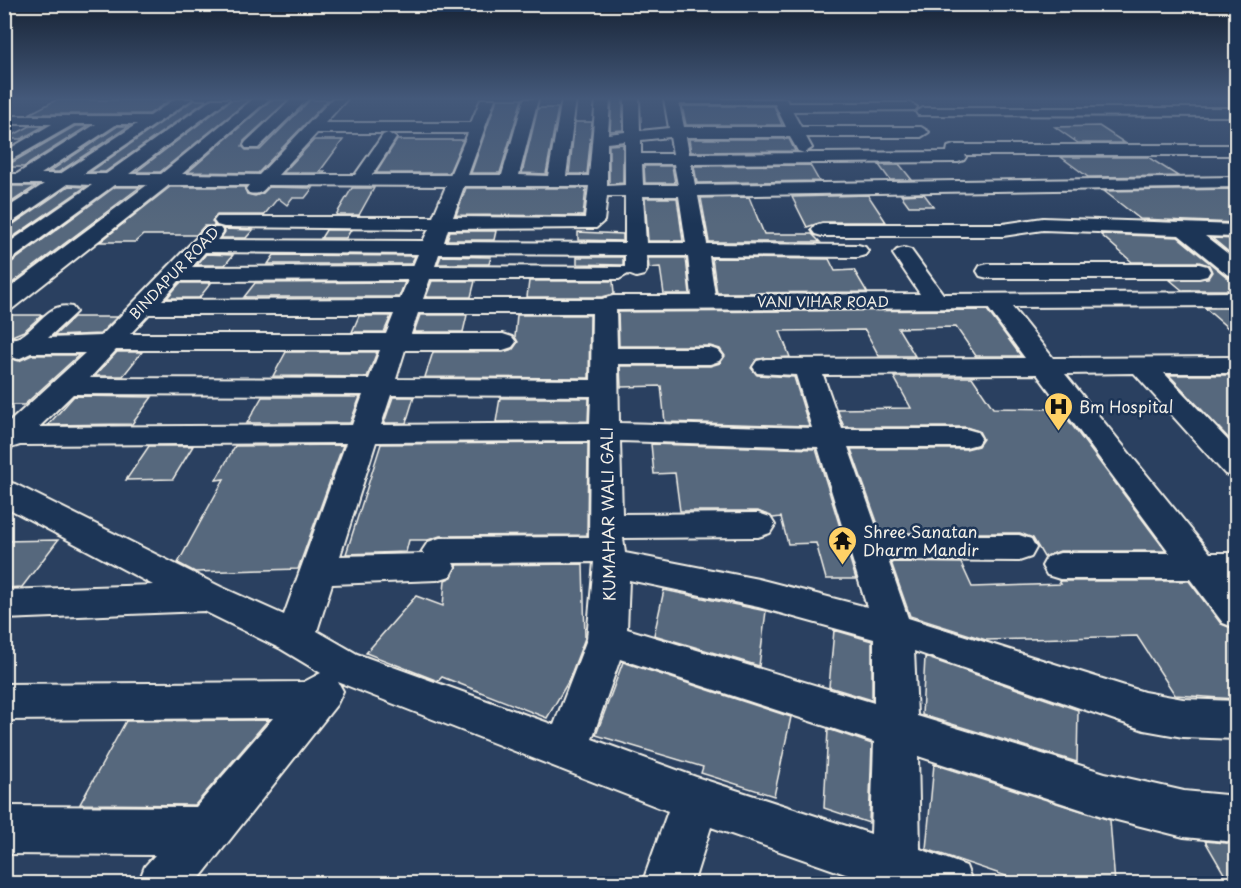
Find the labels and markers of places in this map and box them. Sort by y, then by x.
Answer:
hospital icon: Bm Hospital [1042,390,1074,432]
place label: Bm Hospital [1079,394,1173,418]
place label: Shree Sanatan Dharm Mandir [863,519,979,561]
temple icon: Shree Sanatan Dharm Mandir [826,524,858,566]

